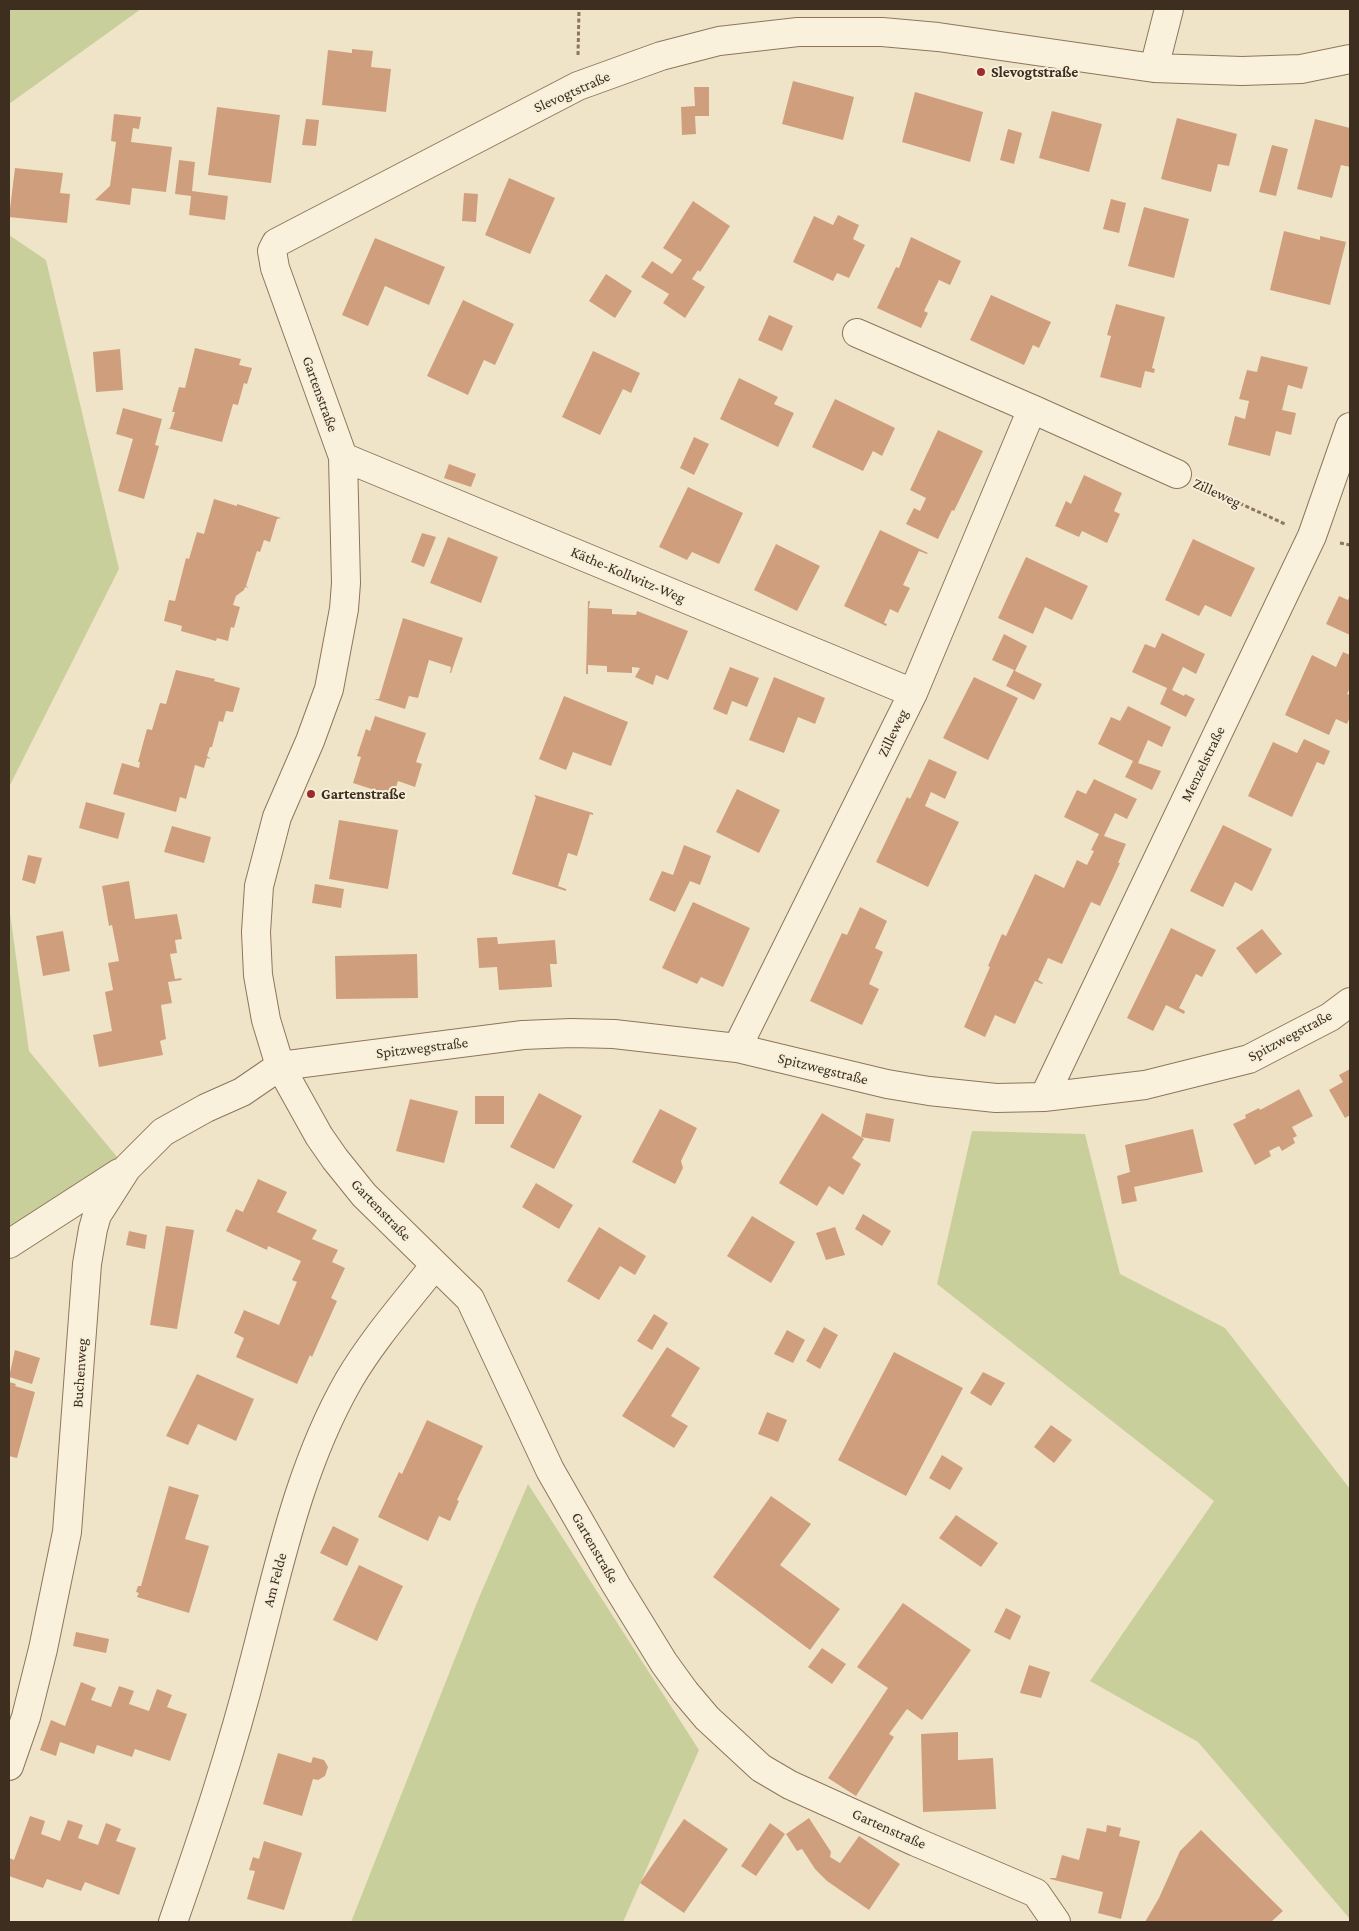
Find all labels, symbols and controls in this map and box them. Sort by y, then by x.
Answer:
place label: Slevogtstraße [991,63,1078,81]
marker: Slevogtstraße [975,66,987,78]
street label: Slevogtstraße [531,67,613,117]
street label: Gartenstraße [298,354,342,434]
street label: Zilleweg [1190,474,1244,512]
street label: Käthe-Kollwitz-Weg [568,543,688,607]
street label: Zilleweg [874,706,912,760]
street label: Menzelstraße [1177,723,1229,805]
place label: Gartenstraße [321,785,405,803]
marker: Gartenstraße [305,788,317,800]
street label: Spitzwegstraße [1245,1006,1335,1066]
street label: Spitzwegstraße [375,1033,469,1063]
street label: Spitzwegstraße [776,1049,870,1089]
street label: Gartenstraße [347,1175,415,1245]
street label: Buchenweg [69,1338,91,1408]
street label: Gartenstraße [567,1509,623,1587]
street label: Am Felde [259,1551,291,1609]
street label: Gartenstraße [849,1805,929,1853]

